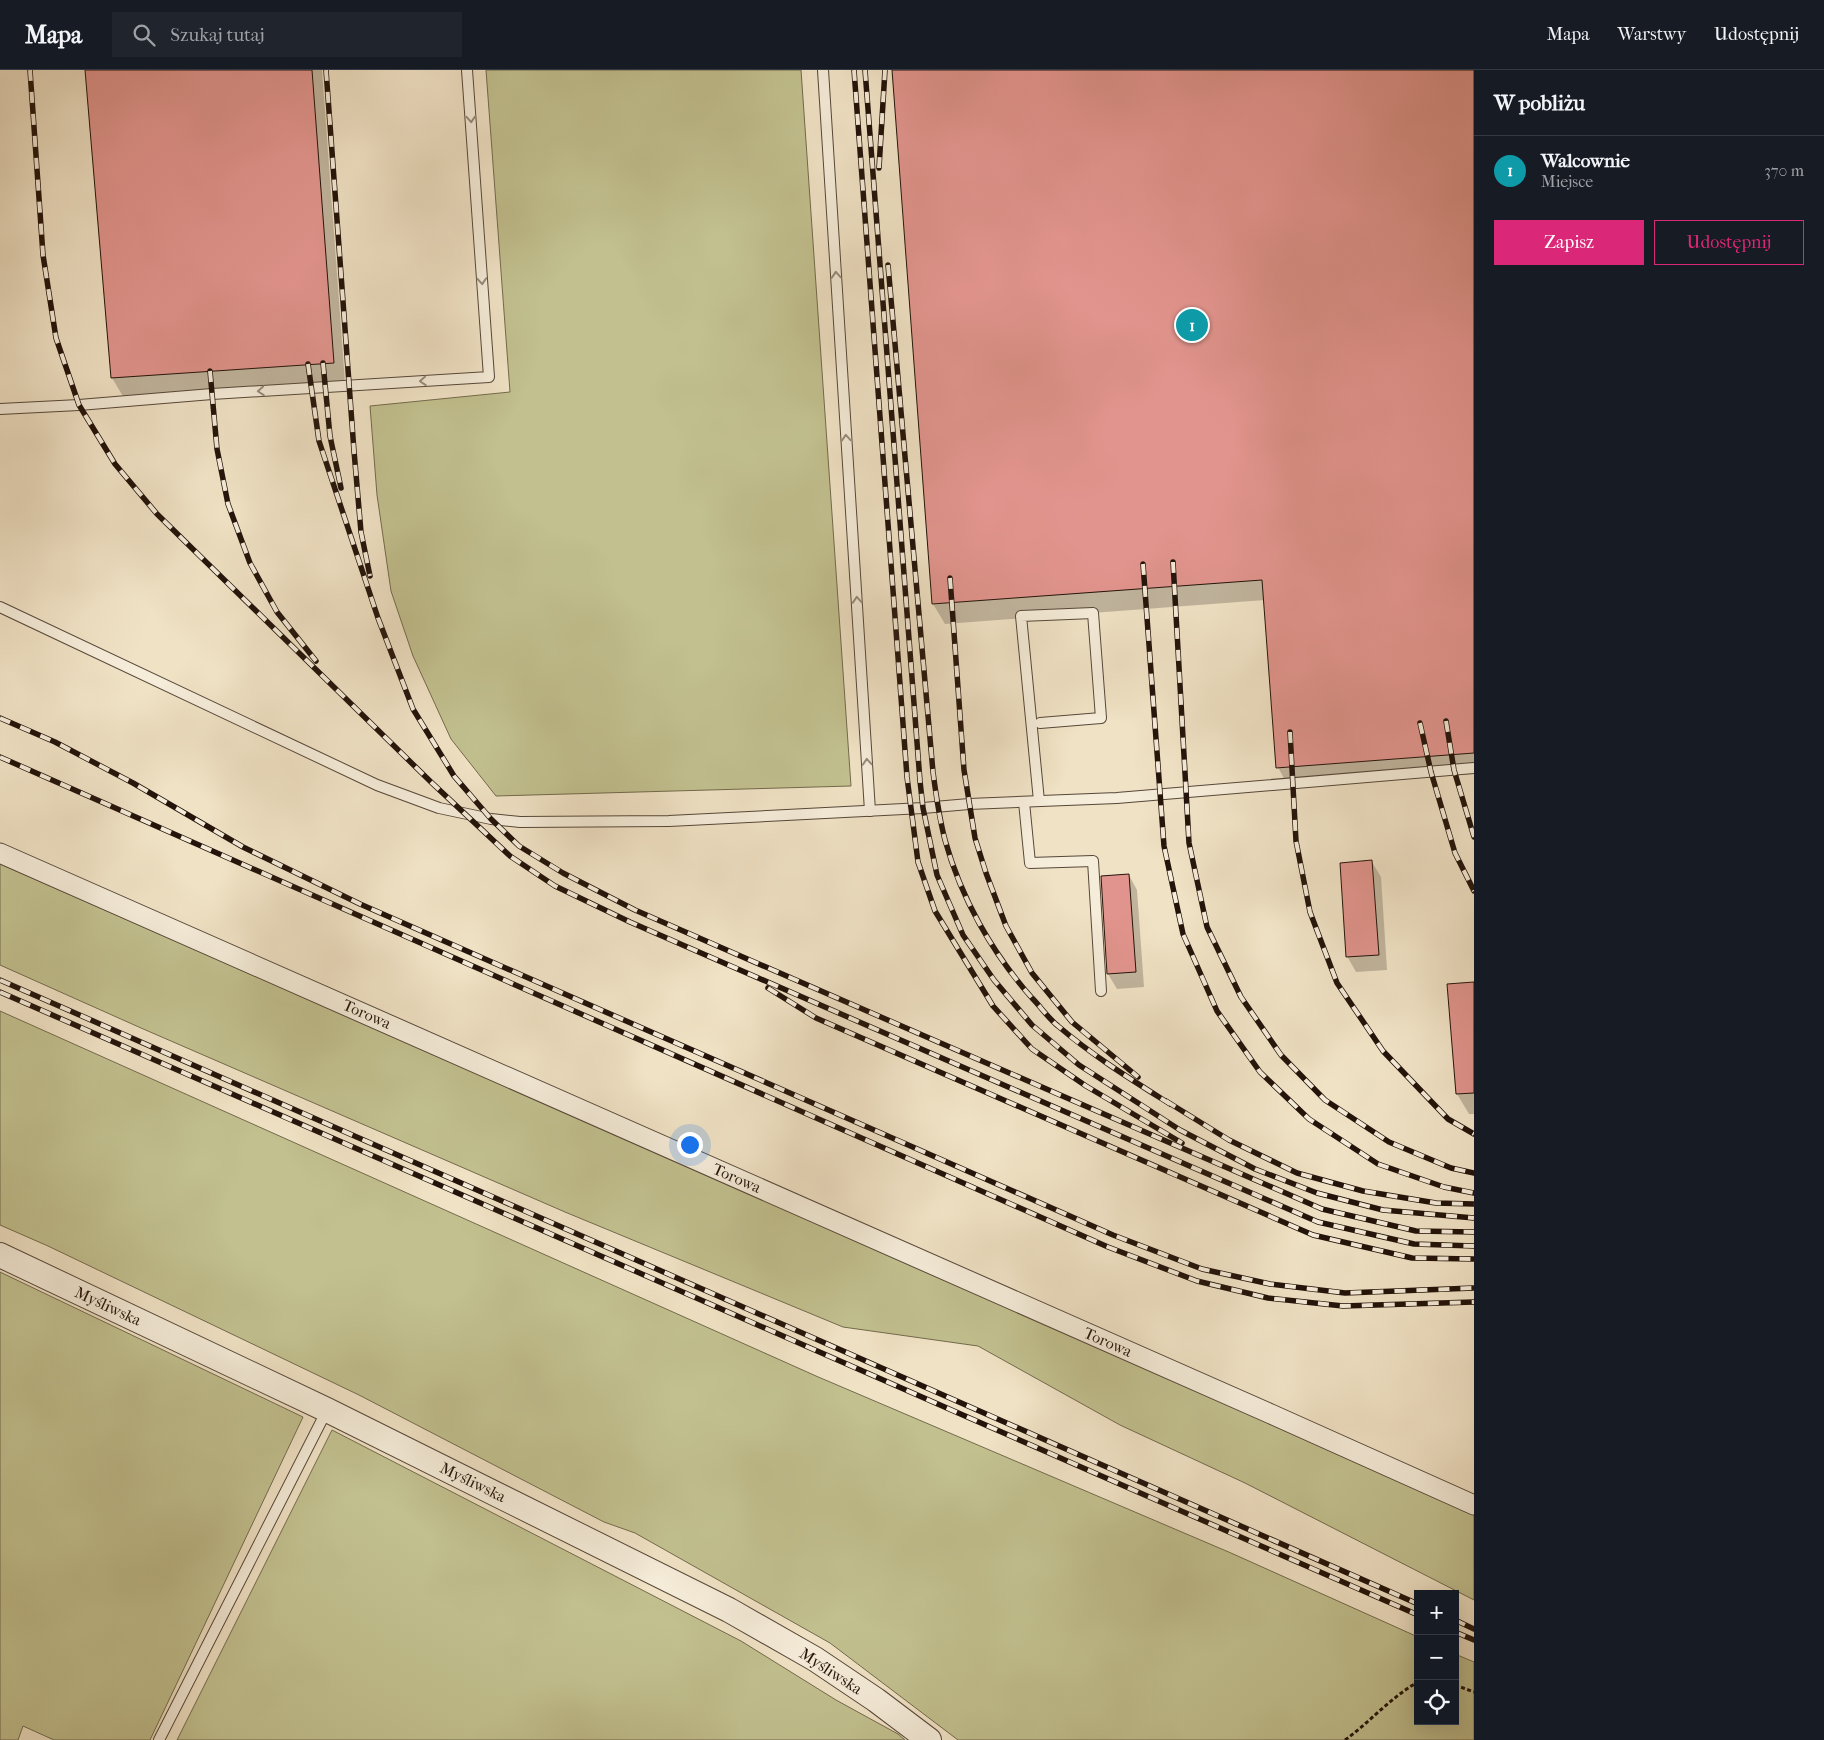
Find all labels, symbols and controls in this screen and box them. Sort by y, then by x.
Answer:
search box [112,12,462,57]
text: Mapa [25,21,82,49]
icon: search [130,21,158,49]
text: Szukaj tutaj [170,24,265,46]
text: Mapa [1547,24,1590,45]
text: Warstwy [1618,24,1686,45]
text: Udostępnij [1714,24,1799,45]
text: W pobliżu [1494,91,1585,115]
one-way arrow [465,115,476,123]
text: Walcownie [1541,150,1630,172]
text: 1 [1507,161,1513,180]
text: 370 m [1764,161,1804,180]
text: Miejsce [1541,172,1593,191]
button: Zapisz [1494,220,1644,265]
button: Udostępnij [1654,220,1804,265]
one-way arrow [831,271,842,279]
one-way arrow [477,277,488,285]
pin: 1 [1176,306,1208,344]
one-way arrow [419,376,427,387]
one-way arrow [257,386,265,397]
one-way arrow [841,433,852,441]
one-way arrow [851,595,862,603]
one-way arrow [862,758,873,766]
street label: Torowa [340,995,395,1033]
your location [677,1132,703,1158]
street label: Torowa [710,1159,765,1197]
street label: Myśliwska [72,1282,145,1330]
street label: Torowa [1081,1323,1136,1361]
street label: Myśliwska [437,1458,510,1506]
map controls [1414,1590,1459,1725]
button: + [1414,1590,1459,1635]
button: − [1414,1635,1459,1680]
street label: Myśliwska [796,1644,866,1699]
button: locate [1414,1680,1459,1725]

